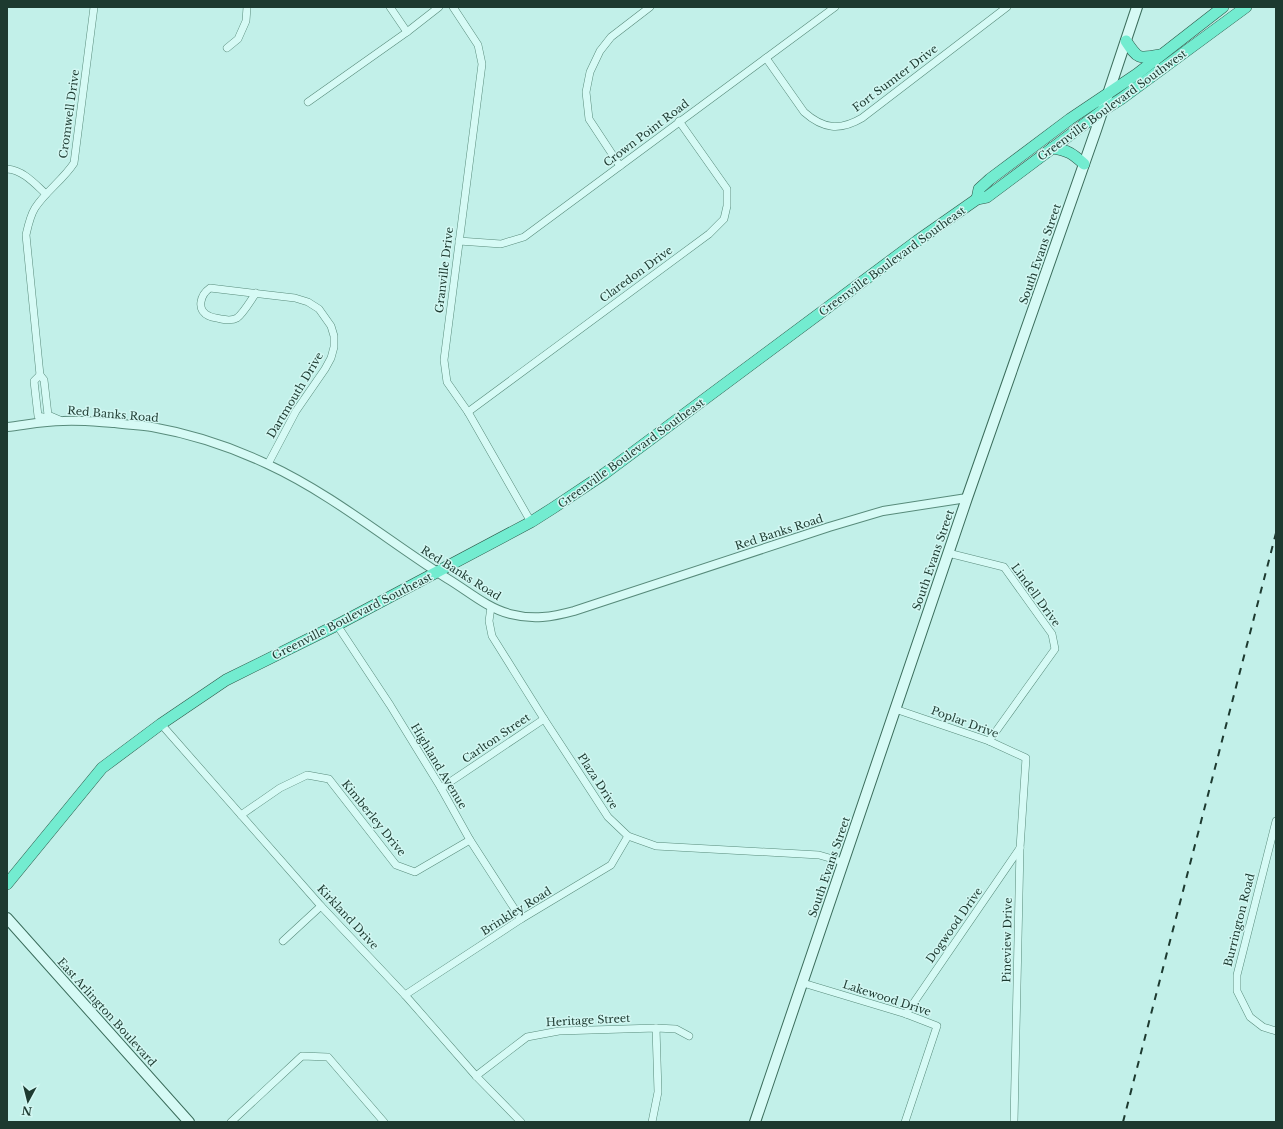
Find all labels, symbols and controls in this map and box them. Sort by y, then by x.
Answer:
street label: Fort Sumter Drive [850,41,940,115]
street label: Greenville Boulevard Southwest [1035,46,1190,164]
street label: Cromwell Drive [56,68,82,160]
street label: Crown Point Road [601,96,692,170]
street label: South Evans Street [1016,201,1064,306]
street label: Greenville Boulevard Southeast [816,203,969,319]
street label: Granville Drive [432,226,456,314]
street label: Claredon Drive [597,243,675,305]
street label: Dartmouth Drive [264,349,326,441]
street label: Greenville Boulevard Southeast [555,395,708,511]
street label: Red Banks Road [67,403,160,425]
street label: South Evans Street [909,507,957,612]
street label: Red Banks Road [733,511,825,553]
street label: Red Banks Road [418,543,504,604]
street label: Lindell Drive [1008,561,1064,629]
street label: Greenville Boulevard Southeast [270,569,435,663]
street label: Poplar Drive [929,703,1001,741]
street label: Carlton Street [459,710,533,766]
street label: Highland Avenue [408,721,470,811]
street label: Plaza Drive [575,750,621,812]
street label: Kimberley Drive [339,777,409,859]
street label: South Evans Street [805,814,853,919]
street label: Burrington Road [1221,871,1257,968]
street label: Kirkland Drive [314,882,382,952]
street label: Brinkley Road [478,883,554,938]
street label: Dogwood Drive [923,884,985,966]
street label: Pineview Drive [999,897,1015,983]
street label: East Arlington Boulevard [55,955,160,1070]
street label: Lakewood Drive [841,977,933,1019]
street label: Heritage Street [545,1011,631,1029]
north arrow [8,1081,48,1121]
text: N [20,1103,33,1119]

